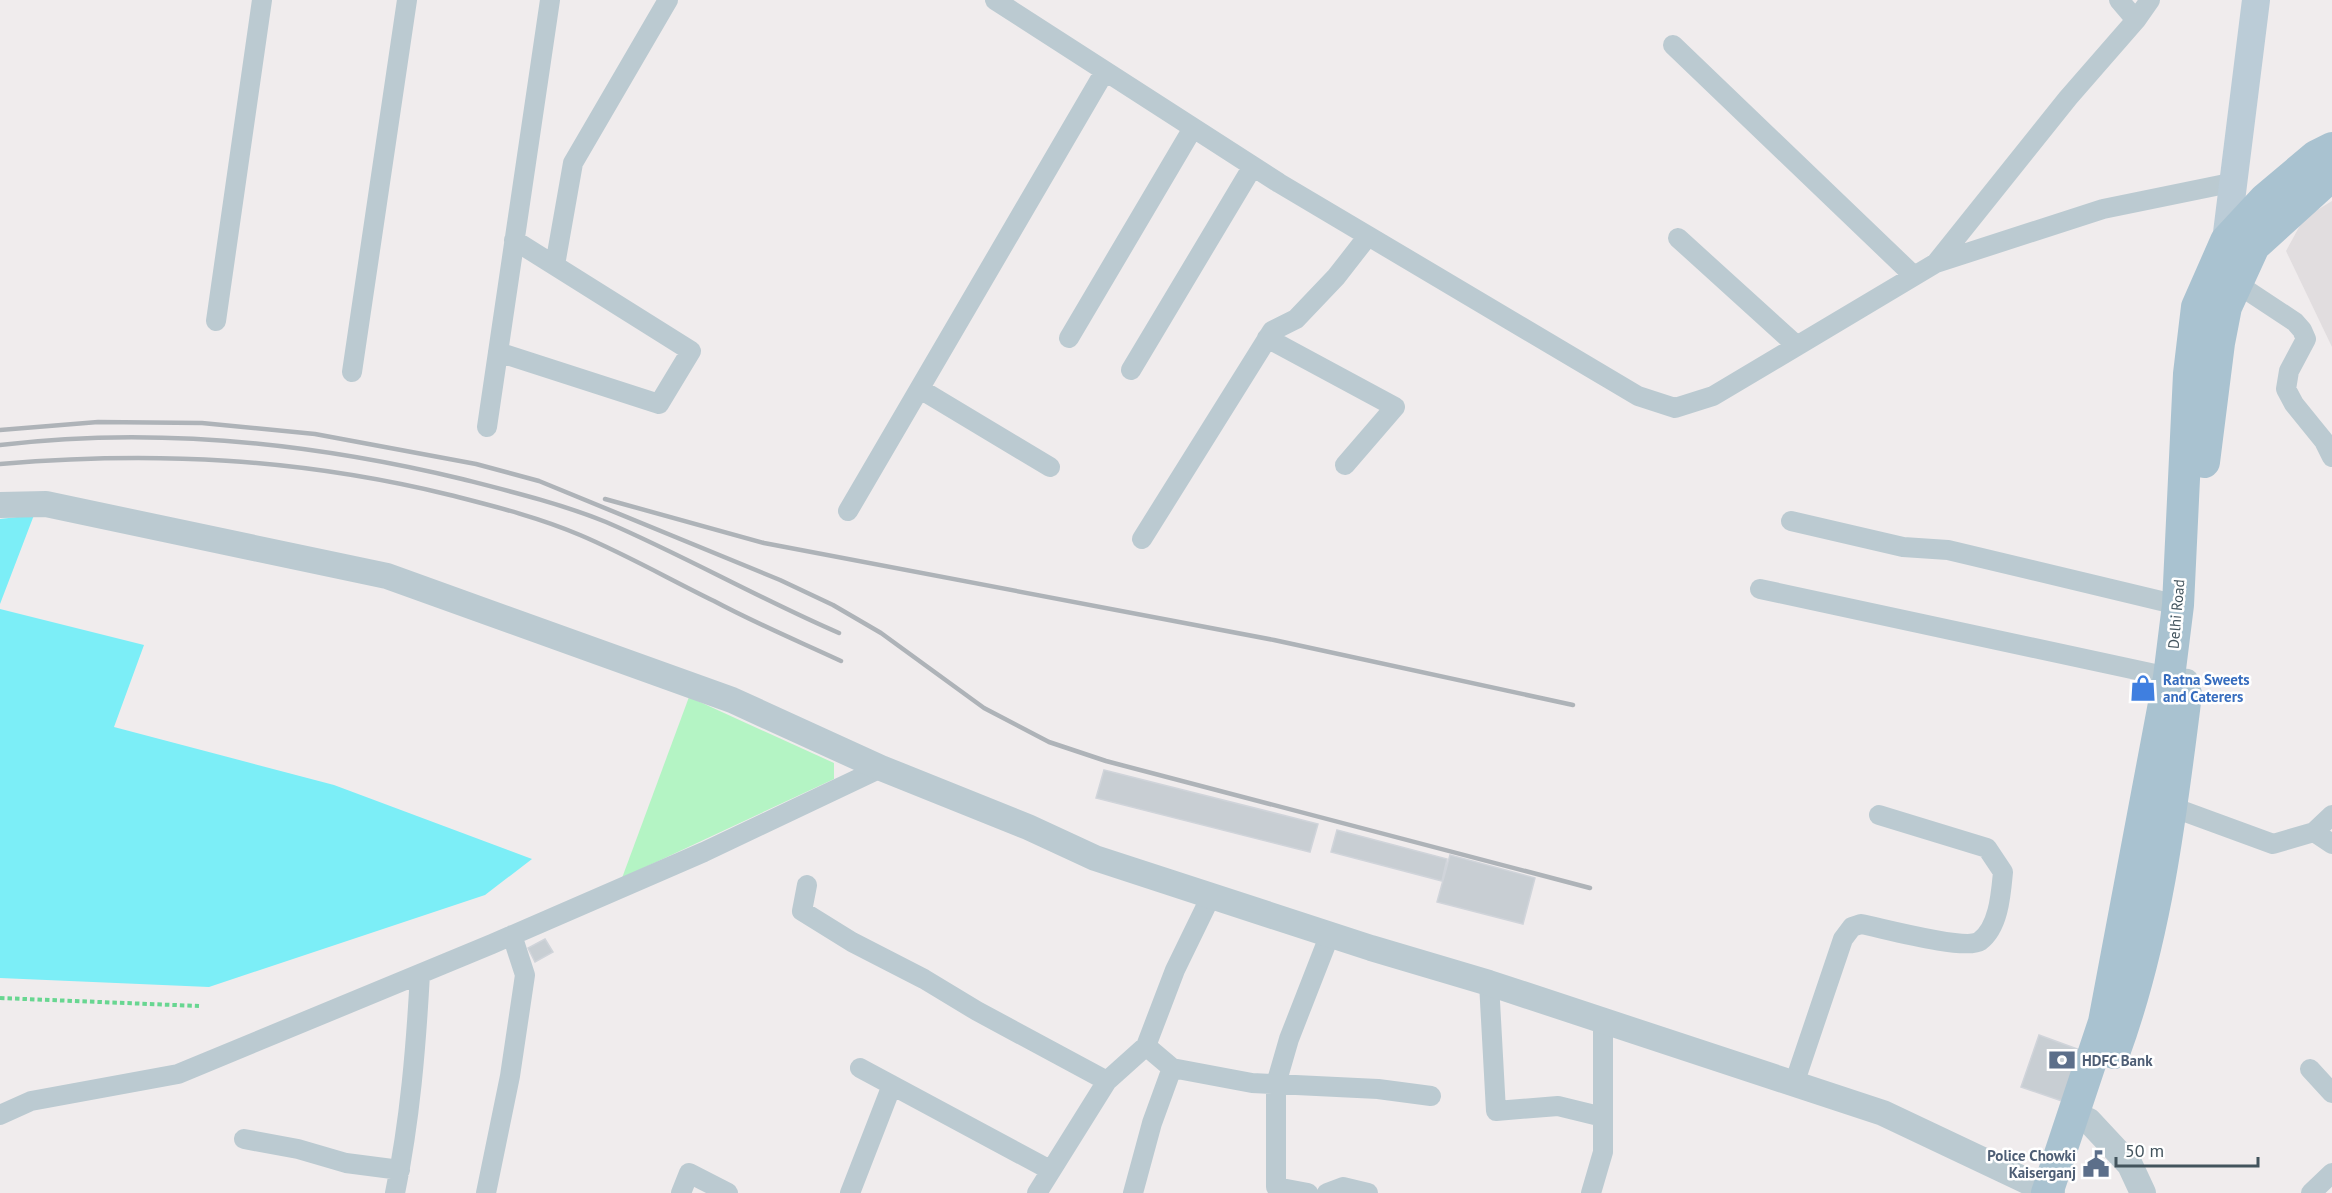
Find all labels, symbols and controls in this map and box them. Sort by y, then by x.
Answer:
street label: Delhi Road [2163,578,2189,650]
place label: Ratna Sweets and Caterers [2163,670,2249,706]
shop icon: Ratna Sweets and Caterers [2128,673,2158,703]
bank icon: HDFC Bank [2047,1045,2077,1075]
place label: HDFC Bank [2082,1051,2153,1070]
scale bar [2116,1130,2258,1168]
text: 50 m [2125,1139,2164,1162]
place label: Police Chowki Kaiserganj [1987,1146,2076,1182]
public building icon: Police Chowki Kaiserganj [2081,1149,2111,1179]

